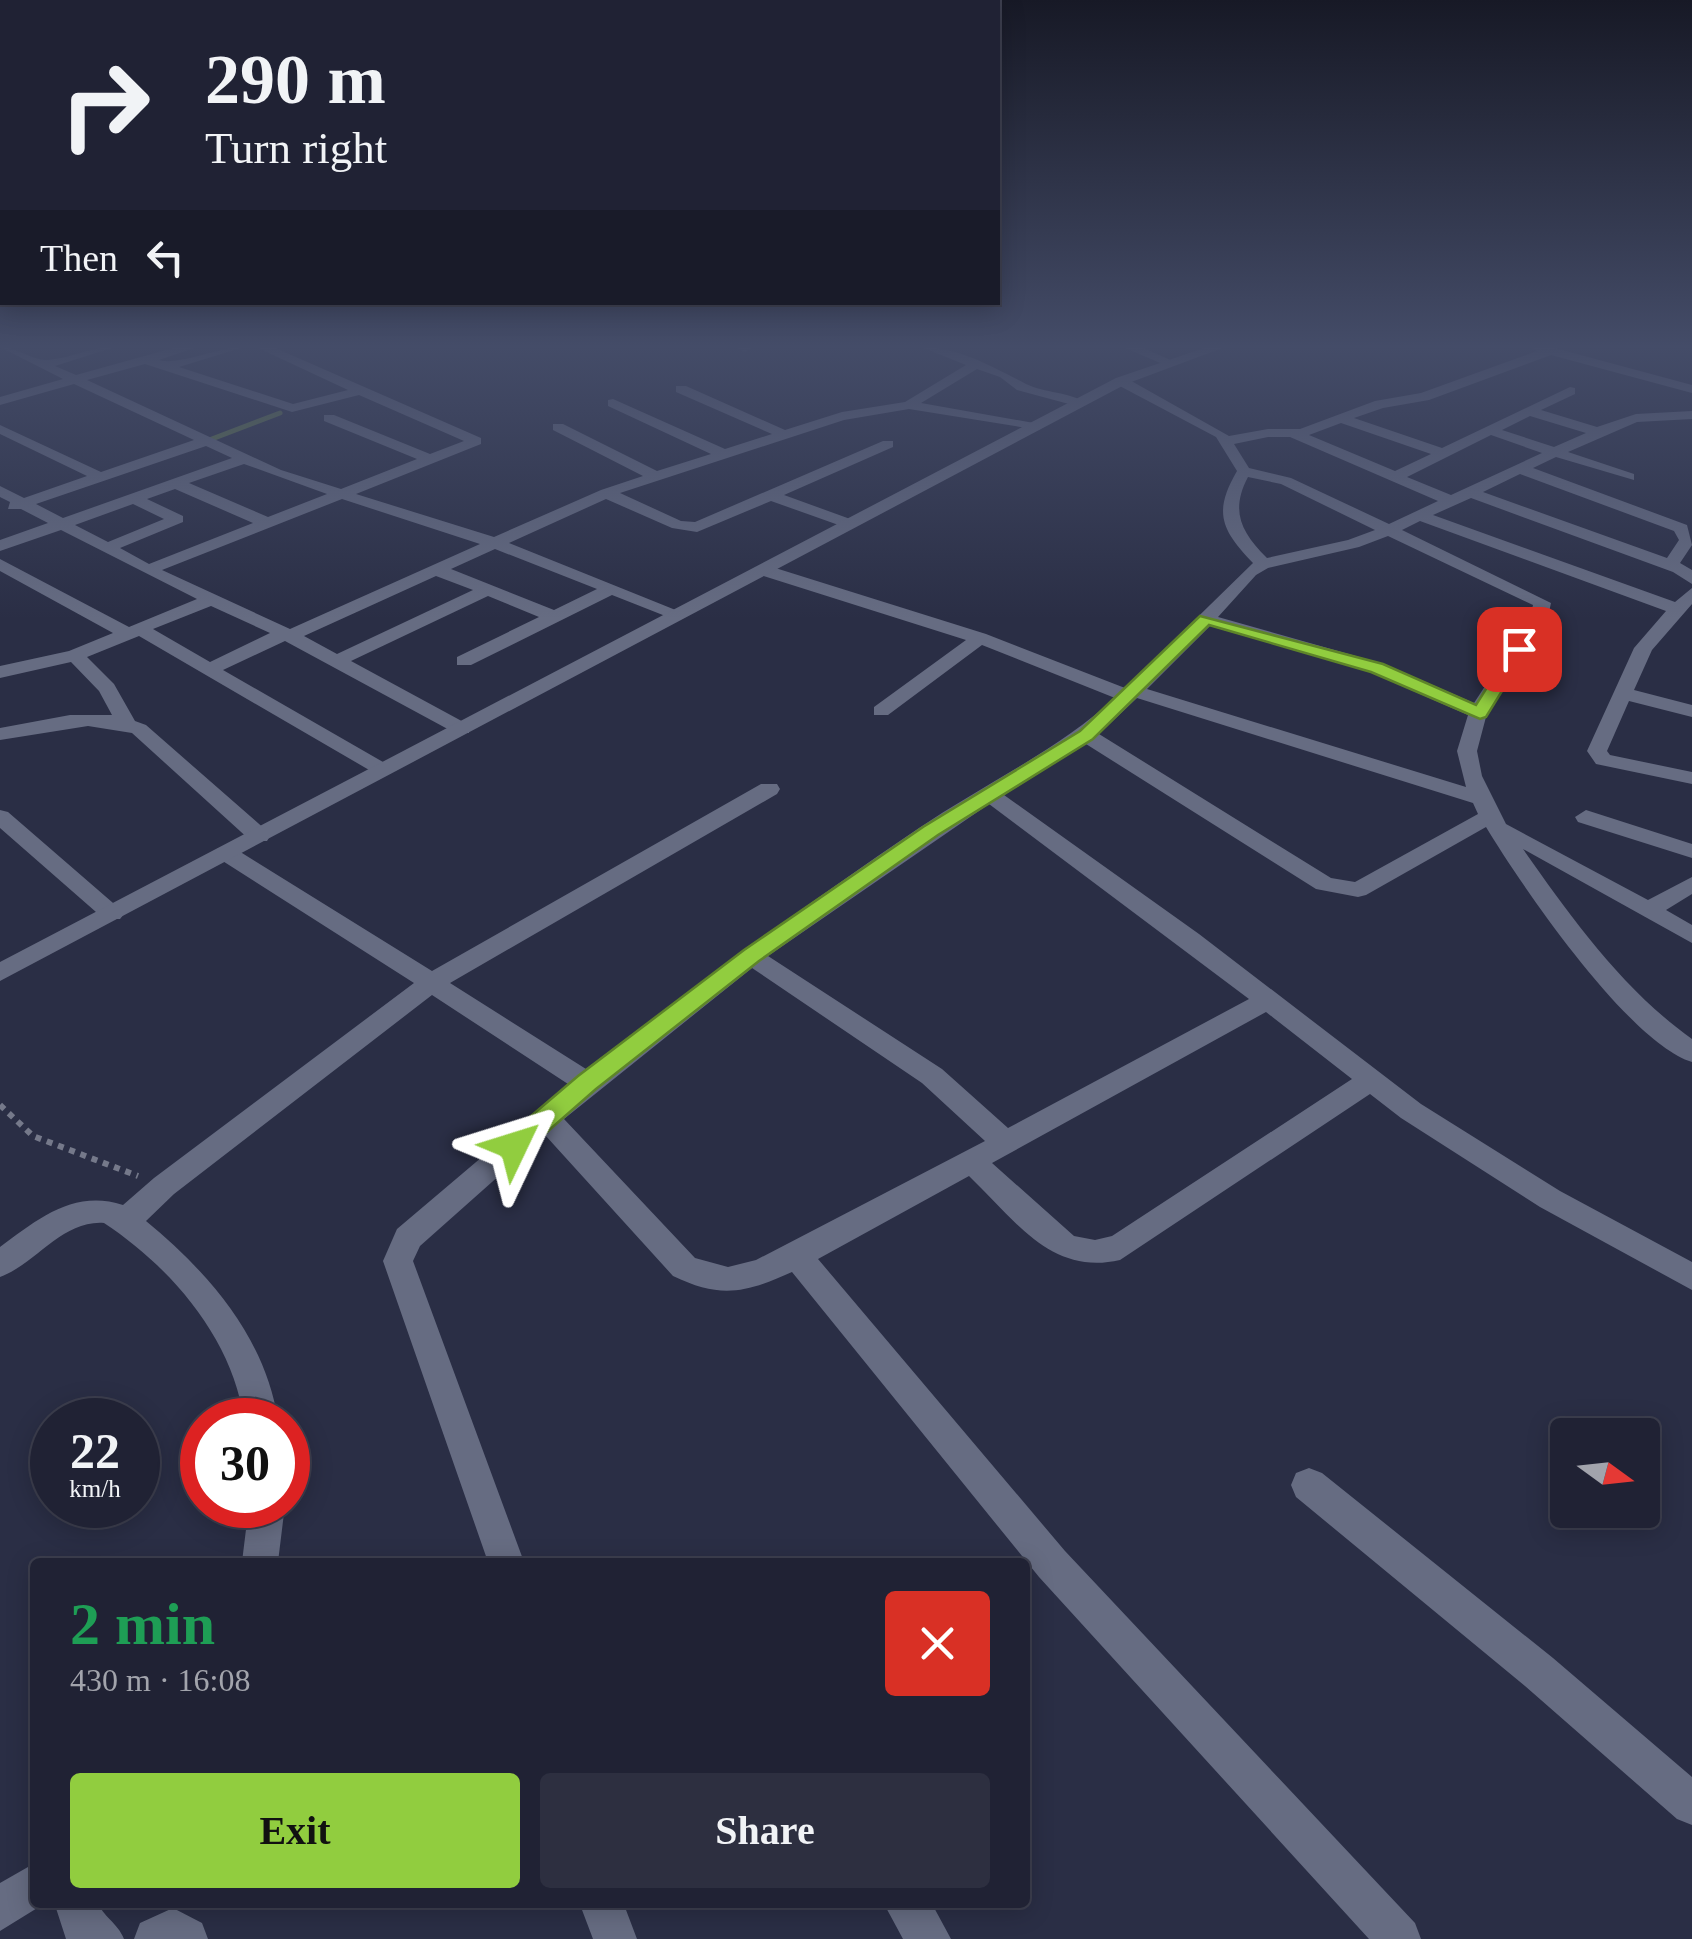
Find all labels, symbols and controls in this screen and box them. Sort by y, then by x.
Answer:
icon: right [40,40,170,170]
text: 290 m [205,41,386,118]
text: Turn right [205,123,387,173]
icon: left [138,230,193,285]
text: Then [40,237,118,279]
pin [1477,607,1562,692]
icon: arrive [1492,622,1547,677]
position arrow [462,1094,566,1198]
speed limit sign: 30 [180,1398,310,1528]
north arrow [1550,1418,1660,1528]
map controls [1550,1418,1660,1528]
text: 22 [70,1423,120,1479]
text: km/h [69,1475,121,1502]
text: 2 min [70,1591,215,1657]
button: close [885,1591,990,1696]
text: 430 m · 16:08 [70,1662,250,1698]
button: Exit [70,1773,520,1888]
button: Share [540,1773,990,1888]

